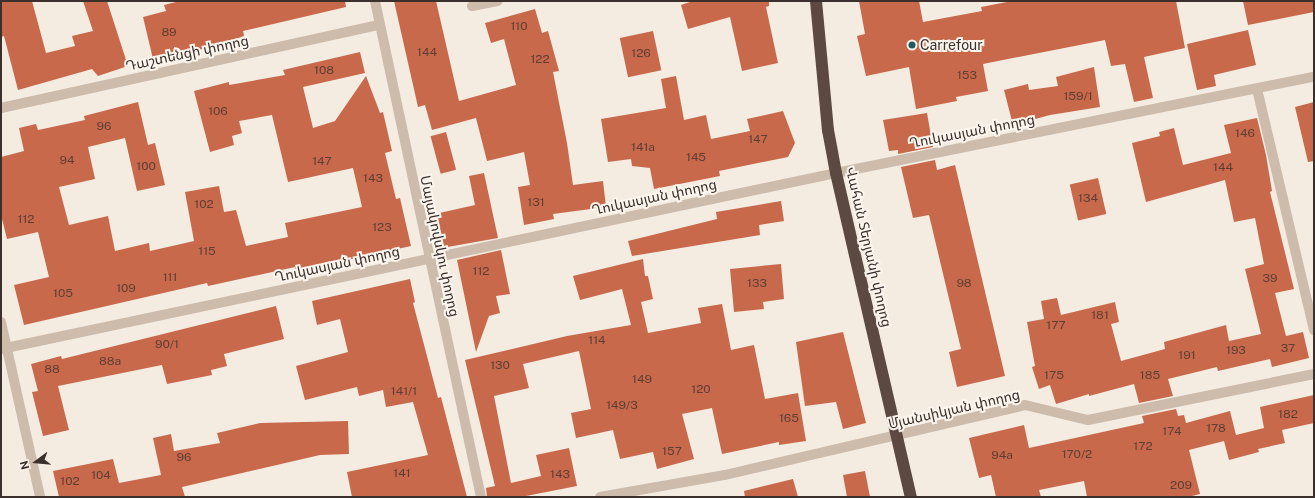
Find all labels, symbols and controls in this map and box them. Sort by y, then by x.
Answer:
house number: 110 [510,20,528,34]
house number: 89 [161,26,177,40]
street label: Դաշտենցի փողոց [124,32,250,74]
place label: Carrefour [920,37,983,53]
marker: Carrefour [907,40,917,50]
house number: 144 [417,46,437,60]
house number: 126 [631,47,651,61]
house number: 122 [530,53,550,67]
house number: 108 [314,64,334,78]
house number: 153 [957,69,977,83]
house number: 159/1 [1063,90,1093,104]
house number: 106 [208,105,228,119]
street label: Ղուկասյան փողոց [908,111,1036,151]
house number: 96 [97,120,111,134]
house number: 146 [1235,127,1255,141]
house number: 147 [748,133,768,147]
house number: 141a [631,141,655,155]
house number: 145 [686,151,706,165]
house number: 94 [59,154,75,168]
house number: 147 [312,155,332,169]
house number: 100 [136,160,156,174]
house number: 144 [1213,161,1233,175]
street label: Վահան Տերյանի փողոց [842,165,896,329]
house number: 143 [363,172,383,186]
street label: Մայակովսկու փողոց [417,174,463,318]
street label: Ղուկասյան փողոց [590,176,718,218]
house number: 134 [1078,192,1098,206]
house number: 131 [527,196,545,210]
house number: 102 [194,198,214,212]
house number: 112 [18,213,34,227]
house number: 123 [372,221,392,235]
street label: Ղուկասյան փողոց [273,243,401,285]
house number: 115 [198,245,216,259]
house number: 112 [473,265,489,279]
house number: 111 [163,271,177,285]
house number: 39 [1263,272,1277,286]
house number: 133 [747,277,767,291]
house number: 98 [956,277,972,291]
house number: 109 [116,282,136,296]
house number: 105 [53,287,73,301]
house number: 181 [1091,309,1109,323]
house number: 177 [1046,319,1066,333]
house number: 114 [588,334,606,348]
house number: 90/1 [155,338,179,352]
house number: 37 [1281,342,1295,356]
house number: 193 [1226,344,1246,358]
house number: 191 [1178,349,1196,363]
house number: 88a [99,355,121,369]
house number: 130 [490,359,510,373]
house number: 88 [44,363,60,377]
house number: 175 [1044,369,1064,383]
house number: 185 [1140,369,1160,383]
house number: 149 [632,373,652,387]
house number: 120 [691,383,711,397]
house number: 141/1 [391,385,417,399]
street label: Մյանսիկյան փողոց [886,386,1022,432]
house number: 149/3 [606,399,638,413]
house number: 182 [1278,408,1298,422]
house number: 165 [779,412,799,426]
house number: 178 [1206,422,1226,436]
house number: 174 [1162,425,1182,439]
house number: 172 [1133,440,1153,454]
north arrow [16,442,56,482]
house number: 157 [662,445,682,459]
house number: 170/2 [1062,448,1092,462]
house number: 94a [991,449,1013,463]
house number: 96 [177,451,191,465]
text: N [18,460,31,471]
house number: 141 [393,467,411,481]
house number: 143 [550,468,570,482]
house number: 104 [91,469,111,483]
house number: 102 [60,475,80,489]
house number: 209 [1170,479,1192,493]

